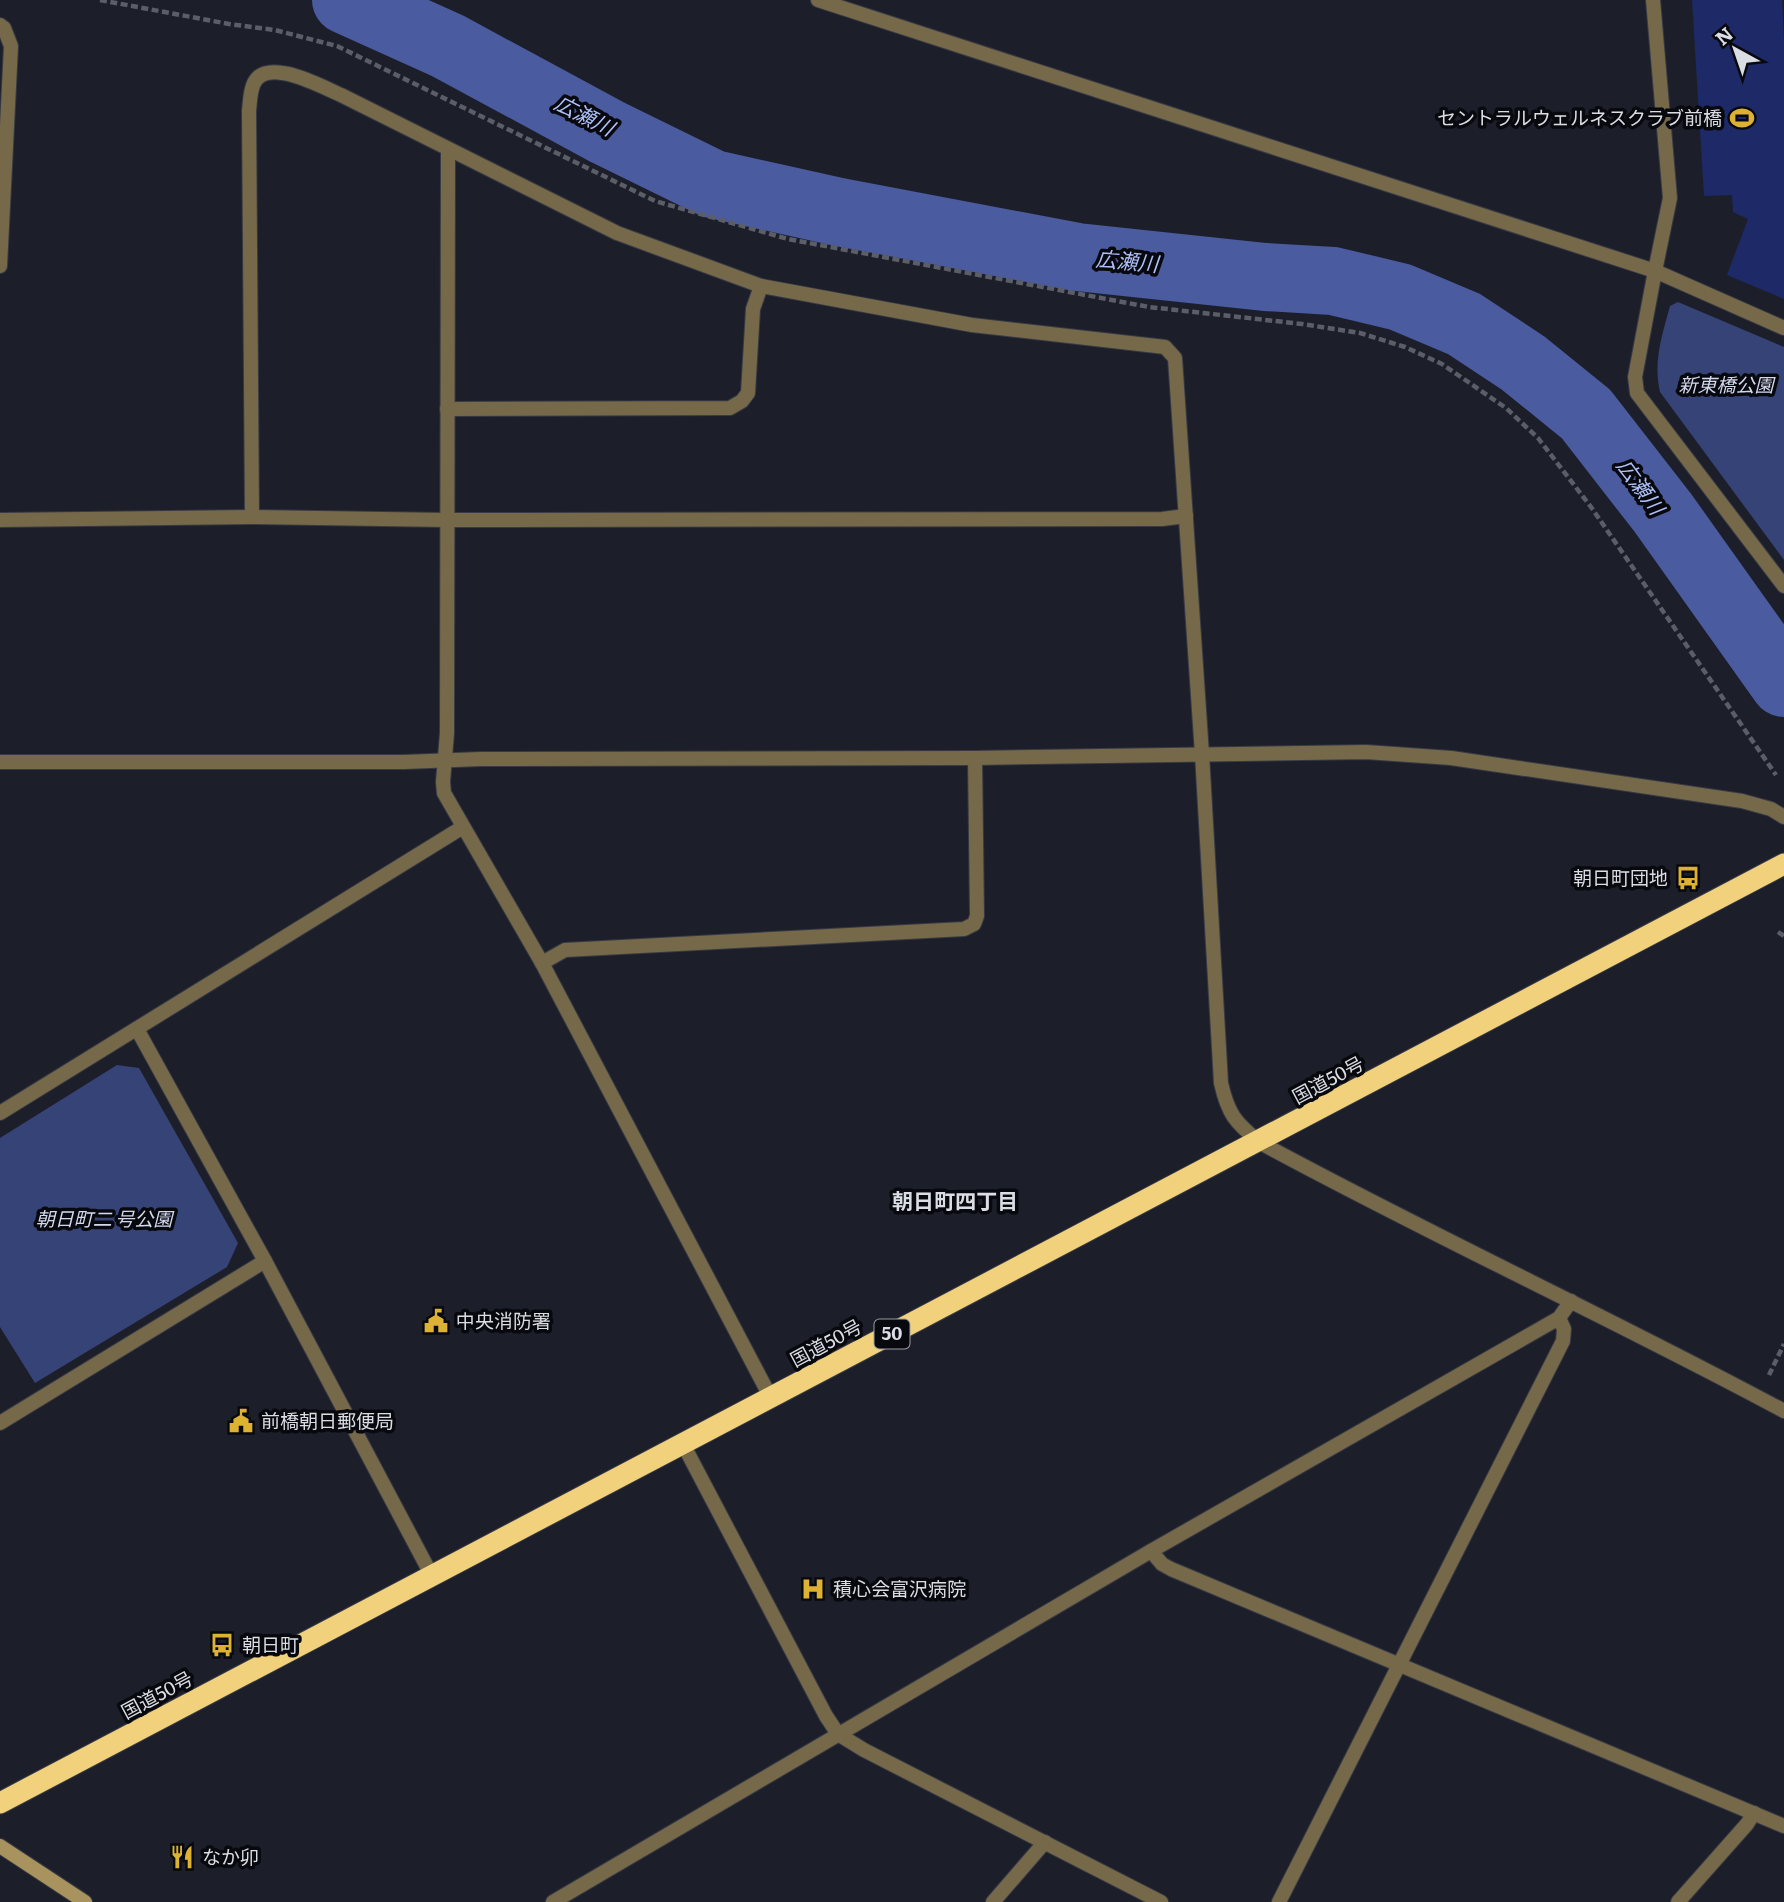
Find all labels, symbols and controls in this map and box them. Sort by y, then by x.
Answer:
north arrow [1700,14,1770,84]
text: N [1708,19,1739,51]
water label: 広瀬川 [550,86,622,143]
place label: セントラルウェルネスクラブ前橋 [1437,103,1722,131]
sports icon: セントラルウェルネスクラブ前橋 [1728,104,1756,132]
water label: 広瀬川 [1094,241,1162,278]
park label: 新東橋公園 [1678,370,1776,398]
water label: 広瀬川 [1611,451,1674,522]
place label: 朝日町団地 [1573,863,1668,891]
bus stop icon: 朝日町団地 [1674,864,1702,892]
street label: 国道50号 [1287,1049,1368,1110]
district label: 朝日町四丁目 [892,1184,1018,1215]
park label: 朝日町二 号公園 [36,1204,175,1232]
place label: 中央消防署 [456,1306,551,1334]
public building icon: 中央消防署 [422,1307,450,1335]
street label: 国道50号 [785,1312,866,1373]
road number: 50 [874,1320,910,1349]
place label: 前橋朝日郵便局 [261,1406,394,1434]
public building icon: 前橋朝日郵便局 [227,1407,255,1435]
place label: 積心会富沢病院 [833,1574,966,1602]
hospital icon: 積心会富沢病院 [799,1575,827,1603]
place label: 朝日町 [242,1630,299,1658]
bus stop icon: 朝日町 [208,1631,236,1659]
street label: 国道50号 [116,1664,197,1725]
place label: なか卯 [202,1842,259,1870]
restaurant icon: なか卯 [168,1843,196,1871]

